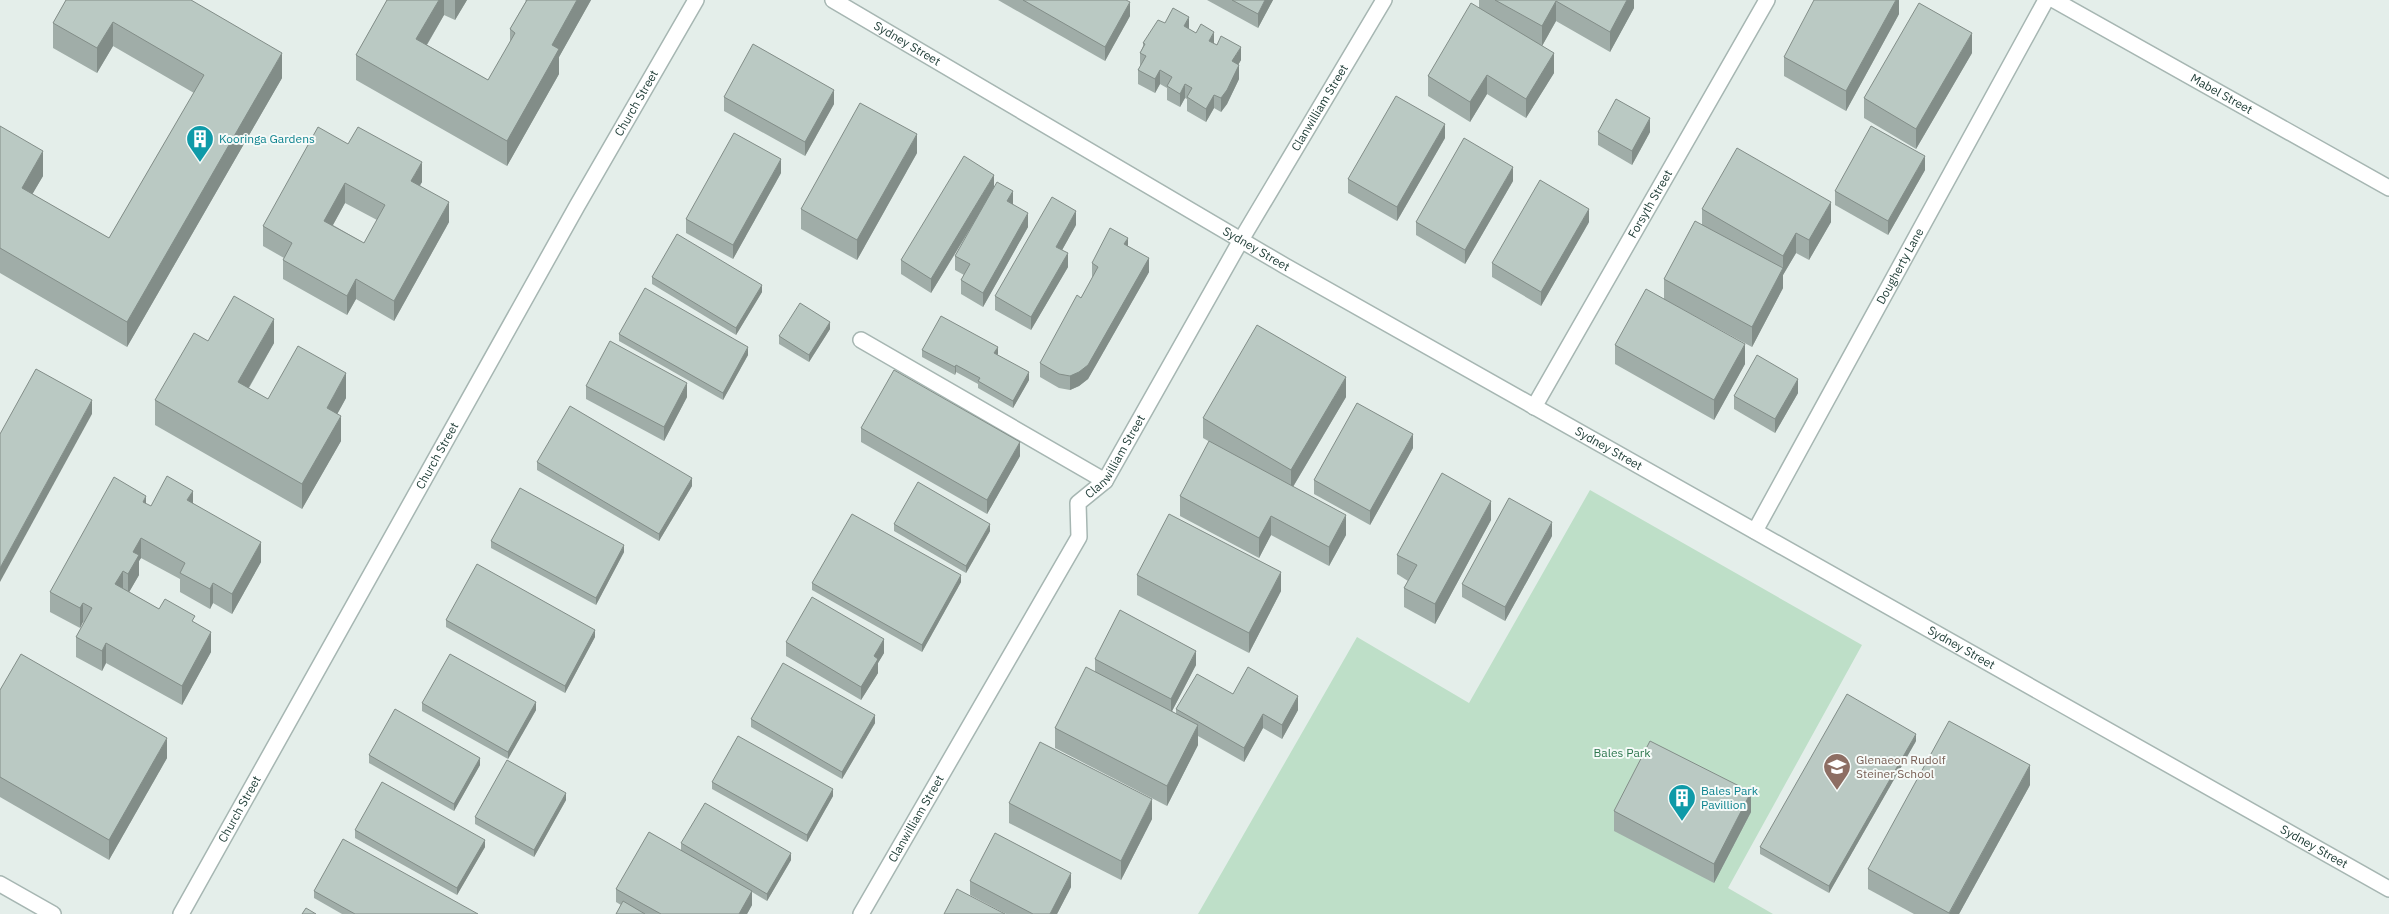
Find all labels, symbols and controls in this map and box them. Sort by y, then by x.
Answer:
street label: Sydney Street [871,18,944,69]
street label: Clanwilliam Street [1288,61,1351,154]
street label: Church Street [611,67,661,139]
street label: Mabel Street [2188,70,2255,117]
building icon: Kooringa Gardens [185,124,215,163]
place label: Kooringa Gardens [219,131,315,146]
street label: Forsyth Street [1624,167,1675,240]
street label: Sydney Street [1220,223,1292,274]
street label: Dougherty Lane [1873,225,1927,307]
street label: Clanwilliam Street [1082,412,1148,501]
street label: Church Street [412,420,461,492]
street label: Sydney Street [1572,423,1645,473]
street label: Sydney Street [1925,622,1998,672]
park label: Bales Park [1593,745,1651,760]
school or university icon: Glenaeon Rudolf Steiner School [1822,752,1852,791]
place label: Glenaeon Rudolf Steiner School [1856,752,1946,781]
street label: Clanwilliam Street [885,772,947,865]
street label: Church Street [214,773,264,845]
building icon: Bales Park Pavillion [1667,783,1697,822]
place label: Bales Park Pavillion [1701,783,1759,812]
street label: Sydney Street [2278,821,2351,871]

